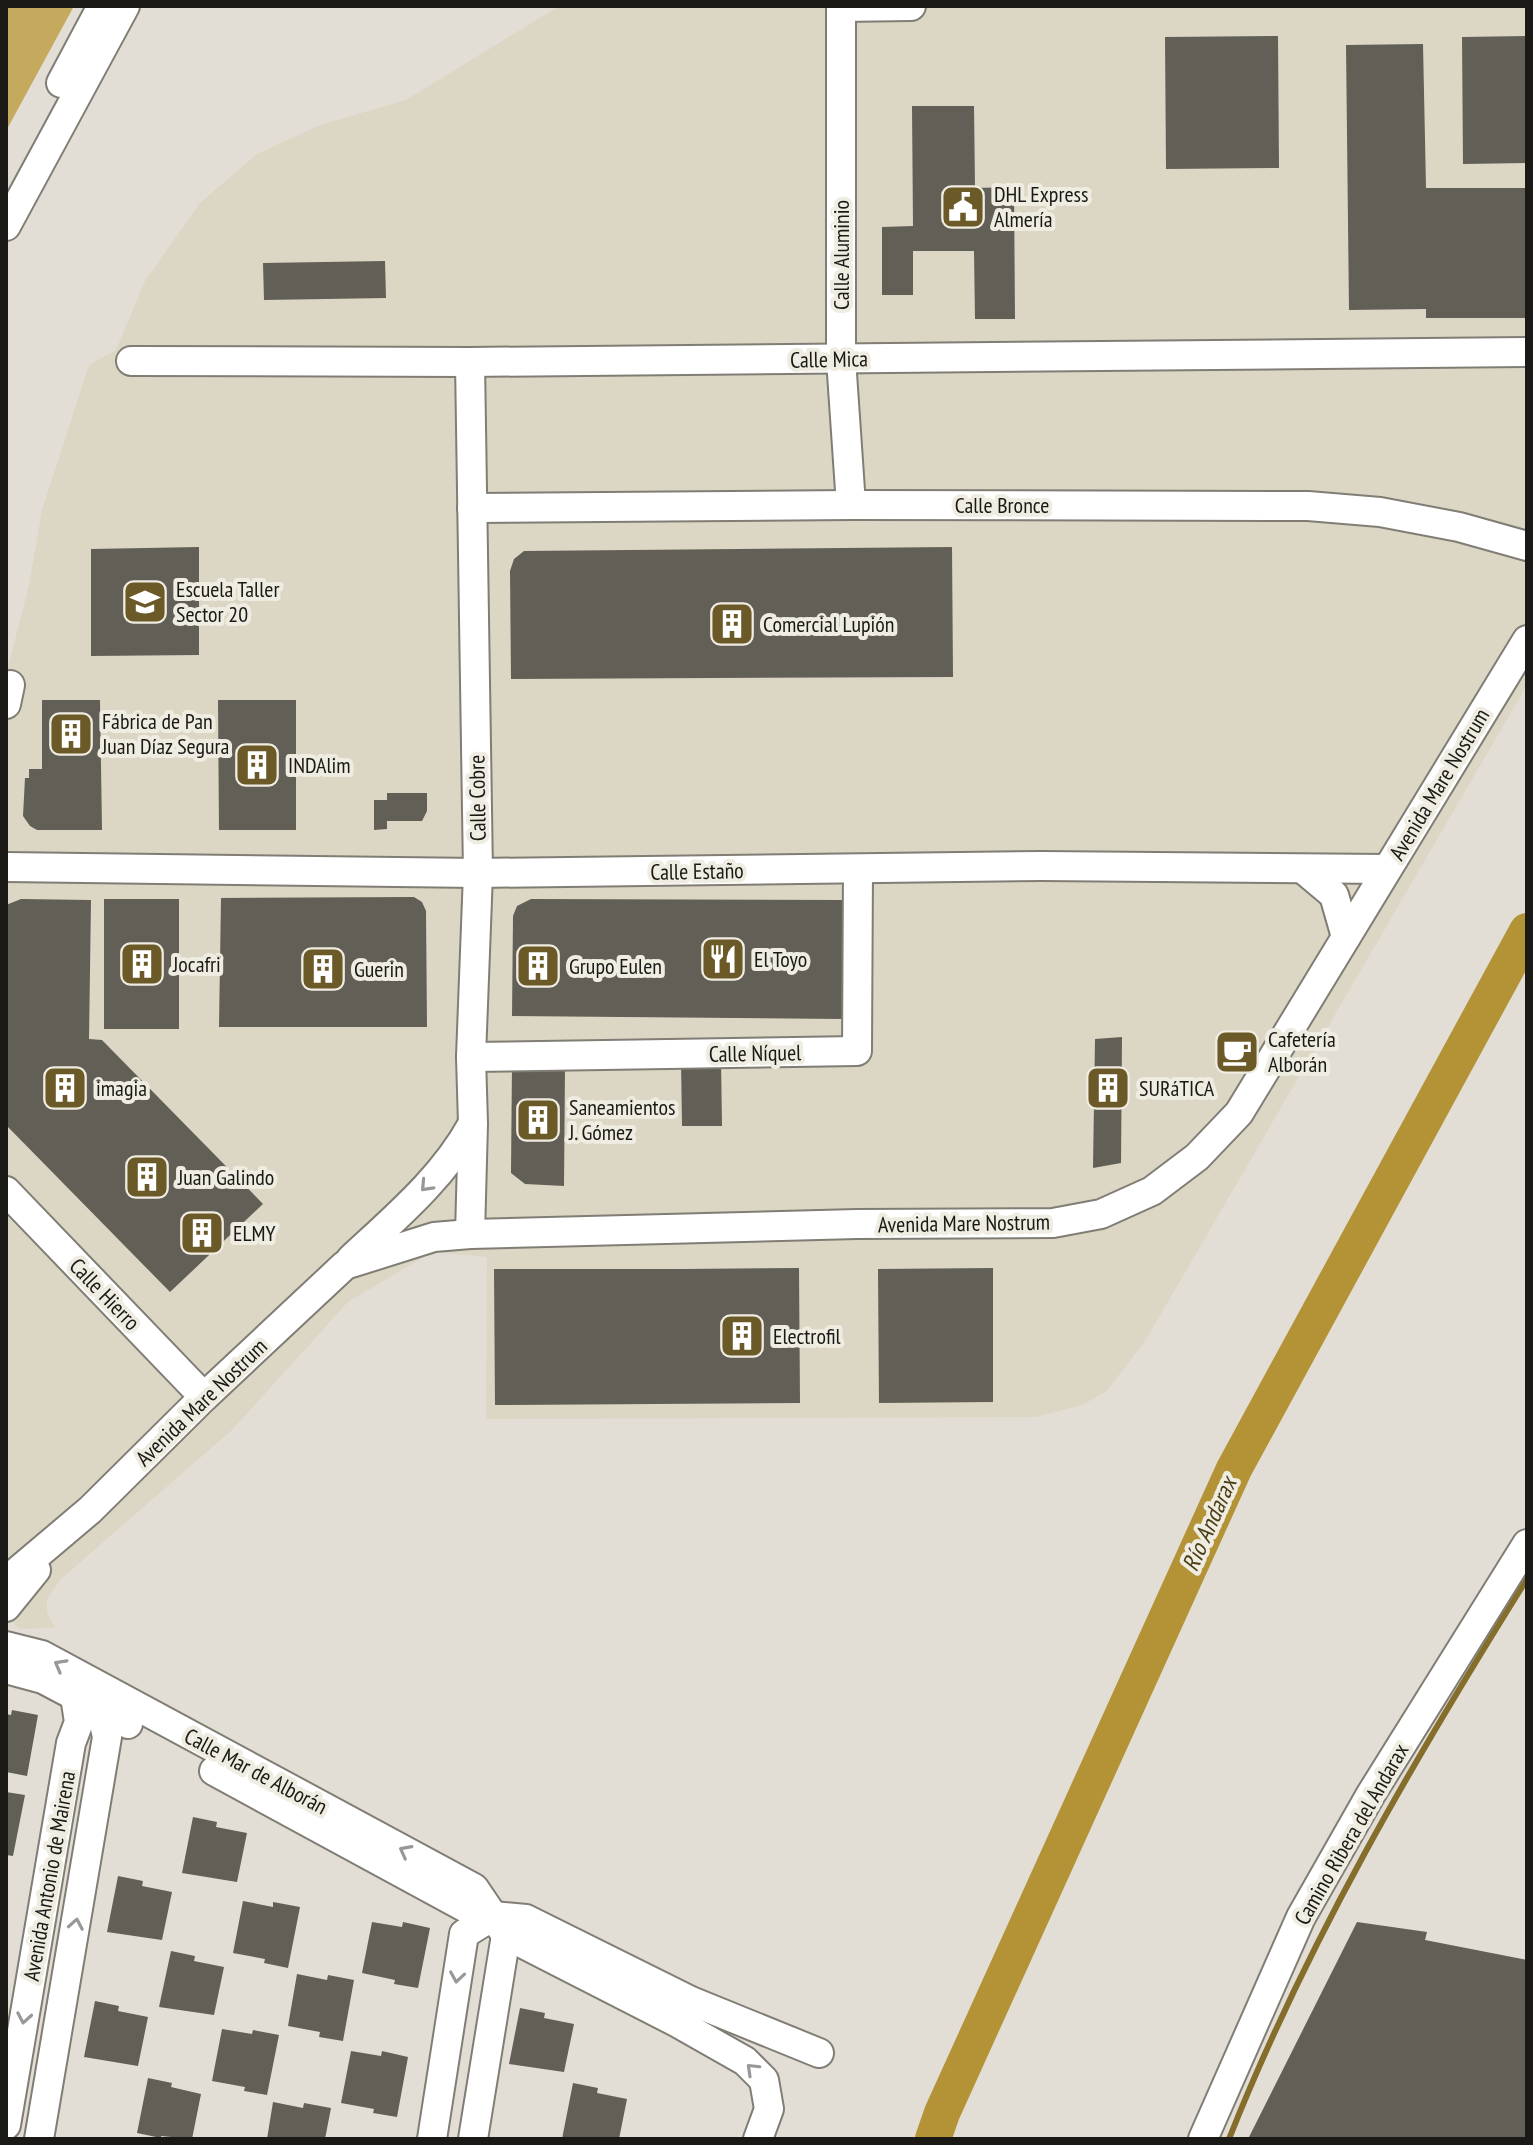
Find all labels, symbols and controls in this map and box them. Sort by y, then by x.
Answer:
place label: DHL Express Almería [994,180,1088,233]
public building icon: DHL Express Almería [939,183,987,231]
street label: Calle Aluminio [827,200,855,310]
street label: Calle Mica [790,344,868,374]
street label: Calle Bronce [955,491,1049,519]
place label: Escuela Taller Sector 20 [176,575,280,628]
school or university icon: Escuela Taller Sector 20 [121,578,169,626]
building icon: Comercial Lupión [708,600,756,648]
place label: Comercial Lupión [763,610,894,638]
street label: Avenida Mare Nostrum [1383,703,1495,865]
place label: Fábrica de Pan Juan Díaz Segura [101,707,229,760]
building icon: Fábrica de Pan Juan Díaz Segura [47,710,95,758]
building icon: INDAlim [233,741,281,789]
place label: INDAlim [288,751,351,779]
street label: Calle Cobre [462,755,492,841]
street label: Calle Estaño [650,856,744,886]
restaurant icon: El Toyo [699,935,747,983]
building icon: Jocafri [118,940,166,988]
building icon: Grupo Eulen [514,942,562,990]
building icon: Guerin [299,945,347,993]
place label: El Toyo [754,945,807,973]
place label: Jocafri [172,950,221,978]
place label: Grupo Eulen [569,952,662,980]
place label: Guerin [354,955,404,983]
place label: Cafetería Alborán [1268,1025,1336,1078]
cafe icon: Cafetería Alborán [1213,1028,1261,1076]
street label: Calle Níquel [709,1038,802,1068]
building icon: imagia [41,1064,89,1112]
building icon: SURáTICA [1084,1064,1132,1112]
place label: imagia [96,1074,147,1102]
place label: SURáTICA [1139,1074,1215,1102]
place label: Saneamientos J. Gómez [568,1093,675,1146]
building icon: Saneamientos J. Gómez [514,1096,562,1144]
building icon: Juan Galindo [123,1153,171,1201]
place label: Juan Galindo [177,1163,274,1191]
one-way arrow [421,1177,436,1191]
street label: Avenida Mare Nostrum [878,1208,1050,1238]
building icon: ELMY [178,1209,226,1257]
place label: ELMY [233,1219,276,1247]
street label: Calle Hierro [64,1252,146,1336]
building icon: Electrofil [718,1312,766,1360]
place label: Electrofil [773,1322,842,1350]
street label: Avenida Mare Nostrum [129,1332,273,1472]
water label: Río Andarax [1175,1469,1245,1576]
one-way arrow [54,1659,68,1675]
street label: Calle Mar de Alborán [180,1722,332,1820]
street label: Camino Ribera del Andarax [1288,1738,1414,1930]
street label: Avenida Antonio de Mairena [17,1769,81,1983]
one-way arrow [399,1846,413,1861]
one-way arrow [66,1917,83,1931]
one-way arrow [449,1971,466,1984]
one-way arrow [17,2012,34,2025]
one-way arrow [747,2063,761,2078]

